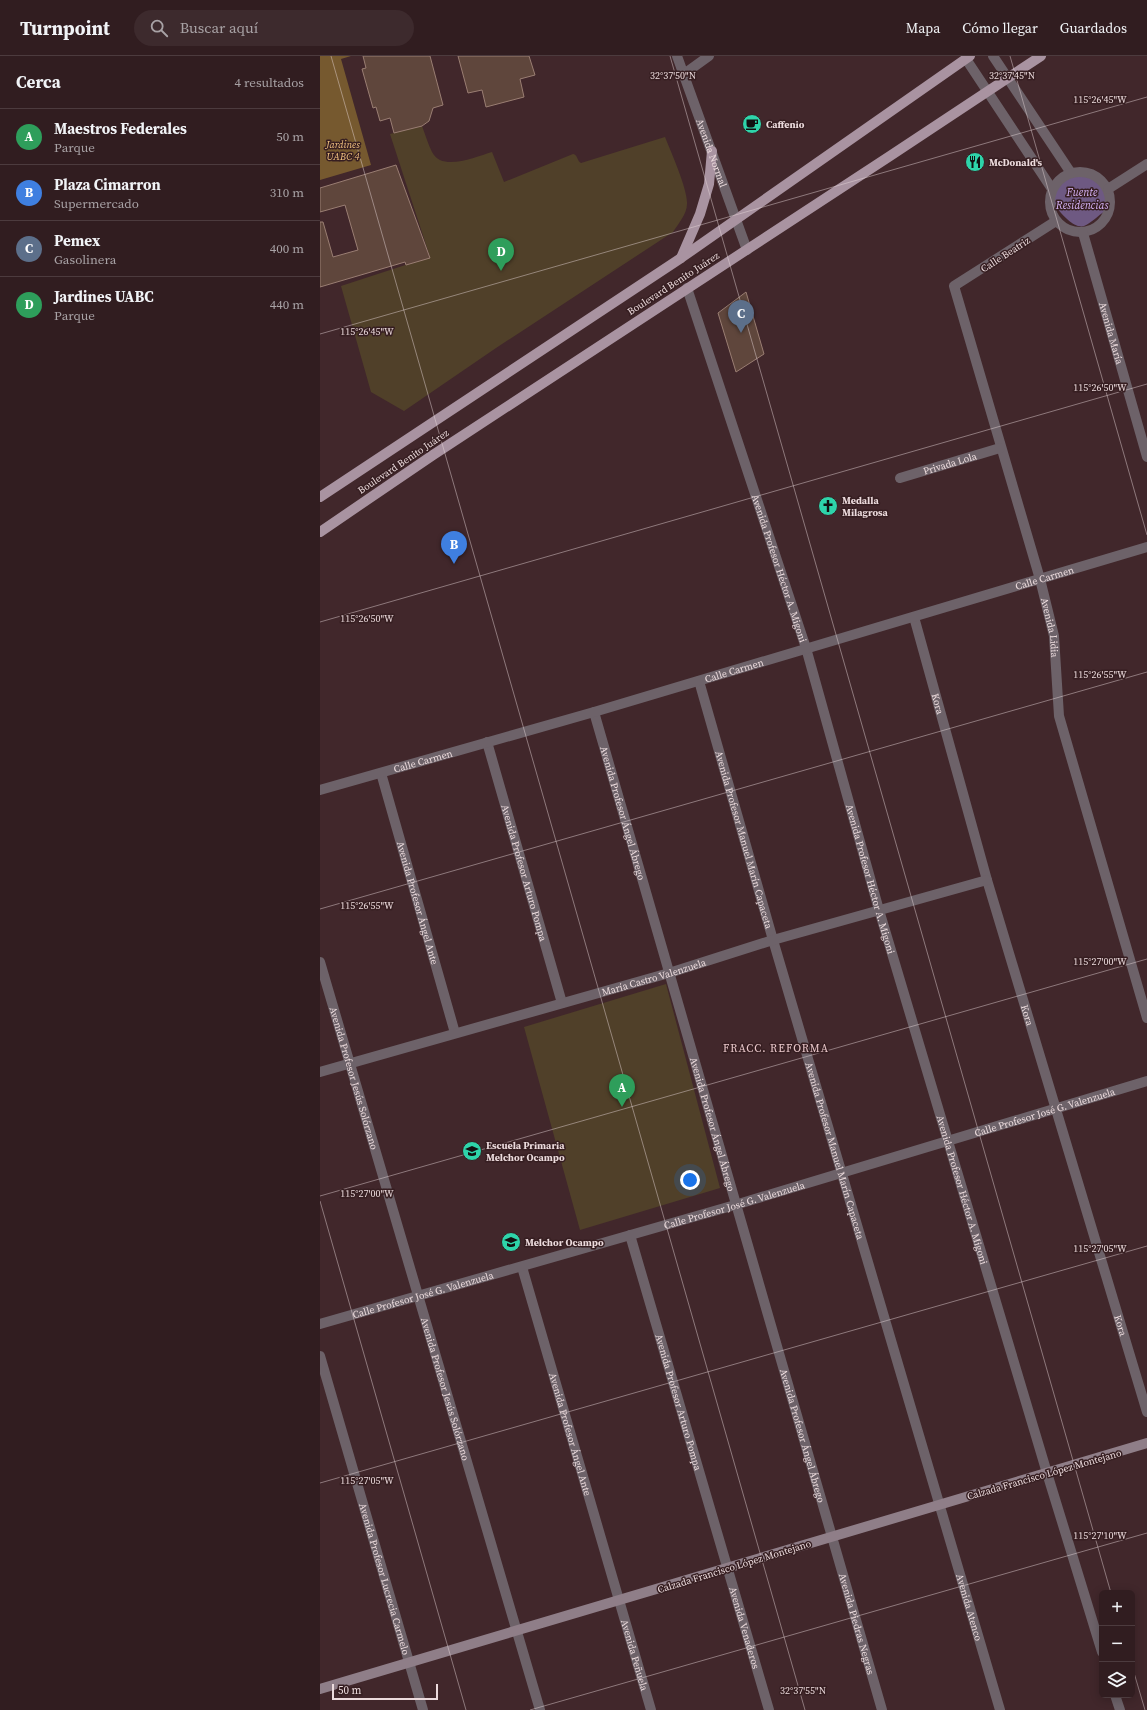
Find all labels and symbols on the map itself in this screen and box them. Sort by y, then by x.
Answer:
text: 32°37'50"N [650,69,696,82]
text: 32°37'45"N [989,69,1035,82]
text: 115°26'45"W [1073,93,1127,106]
cafe icon: Caffenio [741,113,763,135]
street label: Avenida Normal [693,117,730,189]
place label: Caffenio [766,118,805,131]
park label: Jardines UABC 4 [324,138,360,163]
restaurant icon: McDonald's [964,151,986,173]
place label: McDonald's [989,156,1043,169]
water label: Fuente Residencias [1055,185,1108,213]
street label: Calle Beatriz [978,233,1033,275]
pin: D [488,238,514,271]
street label: Boulevard Benito Juárez [625,249,722,318]
pin: C [728,300,754,333]
street label: Avenida María [1096,300,1126,367]
text: 115°26'45"W [340,325,394,338]
text: 115°26'50"W [1073,381,1127,394]
street label: Boulevard Benito Juárez [355,426,452,497]
street label: Privada Lola [922,449,979,478]
street label: Avenida Profesor Héctor A. Migoni [749,493,810,644]
place label: Medalla Milagrosa [842,494,889,519]
church icon: Medalla Milagrosa [817,495,839,517]
pin: B [441,531,467,564]
street label: Calle Carmen [1014,563,1076,593]
street label: Avenida Lidia [1038,596,1061,659]
text: 115°26'50"W [340,612,394,625]
street label: Calle Carmen [703,656,765,686]
text: 115°26'55"W [1073,668,1127,681]
street label: Kora [928,692,947,717]
street label: Avenida Profesor Ángel Ábrego [597,745,648,882]
street label: Calle Carmen [392,747,454,776]
street label: Avenida Profesor Manuel Marín Capaceta [712,749,776,931]
street label: Avenida Profesor Arturo Pompa [498,803,550,944]
street label: Avenida Profesor Héctor A. Migoni [843,803,898,956]
street label: Avenida Profesor Ángel Ante [394,840,441,966]
text: 115°26'55"W [340,899,394,912]
street label: María Castro Valenzuela [600,955,708,999]
text: 115°27'00"W [1073,955,1127,968]
street label: Kora [1018,1003,1037,1028]
street label: Avenida Profesor Jesús Solórzano [326,1005,381,1152]
district label: FRACC. REFORMA [723,1041,829,1056]
street label: Avenida Profesor Ángel Ábrego [687,1056,738,1193]
street label: Avenida Profesor Manuel Marín Capaceta [802,1061,867,1242]
pin: A [609,1074,635,1107]
street label: Calle Profesor José G. Valenzuela [973,1085,1117,1140]
street label: Avenida Profesor Héctor A. Migoni [934,1114,990,1266]
place label: Escuela Primaria Melchor Ocampo [486,1139,565,1164]
school or university icon: Escuela Primaria Melchor Ocampo [461,1140,483,1162]
your location [680,1170,700,1190]
street label: Calle Profesor José G. Valenzuela [662,1178,807,1232]
text: 115°27'00"W [340,1187,394,1200]
school or university icon: Melchor Ocampo [500,1231,522,1253]
place label: Melchor Ocampo [525,1236,604,1249]
text: 115°27'05"W [1073,1242,1127,1255]
street label: Calle Profesor José G. Valenzuela [351,1268,496,1321]
street label: Kora [1111,1313,1130,1338]
street label: Avenida Profesor Jesús Solórzano [418,1316,472,1463]
street label: Avenida Profesor Arturo Pompa [652,1332,705,1473]
street label: Avenida Profesor Ángel Ábrego [777,1367,828,1505]
street label: Avenida Profesor Ángel Ante [546,1371,594,1497]
street label: Calzada Francisco López Montejano [965,1446,1123,1503]
text: 115°27'05"W [340,1474,394,1487]
street label: Avenida Profesor Lucrecia Carmelo [356,1501,413,1657]
text: 115°27'10"W [1073,1529,1127,1542]
street label: Calzada Francisco López Montejano [656,1537,813,1596]
street label: Avenida Piedras Negras [836,1572,877,1676]
street label: Avenida Atenco [953,1572,985,1643]
street label: Avenida Venaderos [726,1585,763,1670]
street label: Avenida Peñuela [618,1618,651,1693]
scale bar [332,1682,438,1701]
text: 32°37'55"N [780,1684,826,1697]

